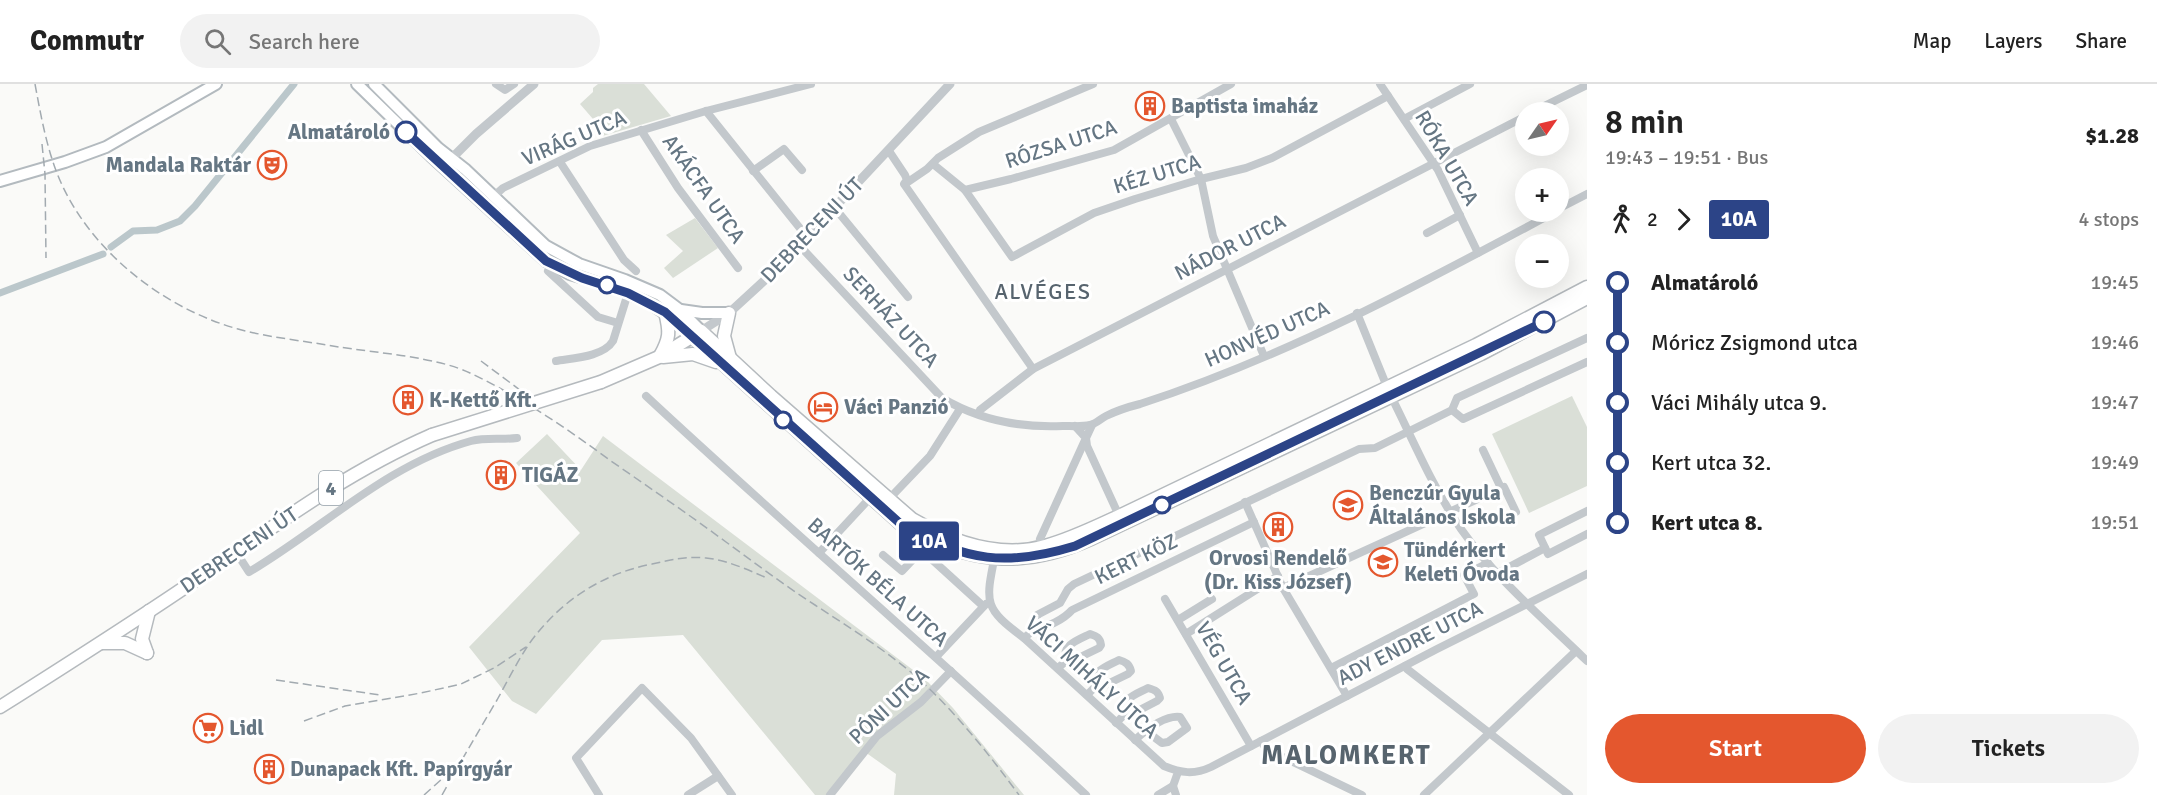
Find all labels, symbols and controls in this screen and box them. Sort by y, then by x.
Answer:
search box [180,14,600,68]
text: Commutr [30,24,144,58]
icon: search [201,25,234,58]
text: Search here [249,28,360,55]
text: Map [1913,28,1951,54]
text: Layers [1984,28,2042,54]
text: Share [2075,28,2127,54]
building icon: Baptista imaház [1134,90,1166,122]
place label: Baptista imaház [1171,93,1318,119]
north arrow [1515,102,1569,156]
map controls [1515,102,1569,288]
text: 8 min [1605,102,1684,143]
street label: VIRÁG UTCA [518,104,630,172]
street label: RÓKA UTCA [1409,106,1485,210]
street label: RÓZSA UTCA [1002,114,1120,174]
place label: Almatároló [288,119,390,145]
marker: Almatároló [395,121,417,143]
text: $1.28 [2085,122,2139,149]
street label: AKÁCFA UTCA [657,130,751,249]
text: 19:43 – 19:51 · Bus [1605,145,1768,170]
street label: KÉZ UTCA [1110,148,1204,200]
theatre icon: Mandala Raktár [256,149,288,181]
place label: Mandala Raktár [106,152,252,178]
button: + [1515,168,1569,222]
street label: DEBRECENI ÚT [755,171,869,288]
icon: walk [1605,203,1638,236]
icon: forward [1667,203,1700,236]
text: 10A [1721,206,1757,232]
text: 2 [1647,207,1658,232]
text: 4 stops [2078,207,2139,232]
street label: NÁDOR UTCA [1170,208,1290,286]
button: − [1515,234,1569,288]
street label: SERHÁZ UTCA [838,261,945,373]
text: Almatároló [1651,269,1758,296]
text: 19:45 [2090,270,2139,295]
unlabelled marker [598,276,616,294]
district label: ALVÉGES [994,278,1092,305]
street label: HONVÉD UTCA [1201,295,1334,373]
unlabelled marker [1533,311,1555,333]
text: Móricz Zsigmond utca [1651,329,1858,356]
text: 19:46 [2090,330,2139,355]
building icon: K-Kettő Kft. [392,384,424,416]
place label: K-Kettő Kft. [429,387,537,413]
text: Váci Mihály utca 9. [1651,389,1827,416]
text: 19:47 [2090,390,2139,415]
hotel icon: Váci Panzió [807,391,839,423]
place label: Váci Panzió [844,394,949,420]
unlabelled marker [774,411,792,429]
text: Kert utca 32. [1651,449,1771,476]
text: 19:49 [2090,450,2139,475]
building icon: TIGÁZ [485,459,517,491]
place label: TIGÁZ [522,461,579,488]
road number: 4 [319,471,343,505]
place label: Benczúr Gyula Általános Iskola [1369,480,1516,530]
school or university icon: Benczúr Gyula Általános Iskola [1332,489,1364,521]
unlabelled marker [1153,496,1171,514]
street label: DEBRECENI ÚT [175,501,303,599]
text: Kert utca 8. [1651,509,1763,536]
text: 19:51 [2090,510,2139,535]
building icon: Orvosi Rendelő (Dr. Kiss József) [1262,511,1294,543]
street label: BARTÓK BÉLA UTCA [802,512,954,652]
line badge: 10A [894,522,964,560]
text: 10A [911,528,947,554]
street label: KERT KÖZ [1090,528,1182,590]
place label: Tündérkert Keleti Óvoda [1404,537,1520,587]
place label: Orvosi Rendelő (Dr. Kiss József) [1204,545,1352,595]
school or university icon: Tündérkert Keleti Óvoda [1367,546,1399,578]
street label: ADY ENDRE UTCA [1333,595,1487,691]
street label: VÁCI MIHÁLY UTCA [1020,610,1164,744]
street label: VÉG UTCA [1190,617,1258,709]
street label: PÓNI UTCA [844,662,935,750]
supermarket icon: Lidl [192,712,224,744]
button: Start [1605,714,1866,783]
button: Tickets [1878,714,2139,783]
place label: Lidl [229,715,264,741]
district label: MALOMKERT [1261,739,1431,772]
building icon: Dunapack Kft. Papírgyár [253,753,285,785]
place label: Dunapack Kft. Papírgyár [290,756,513,782]

